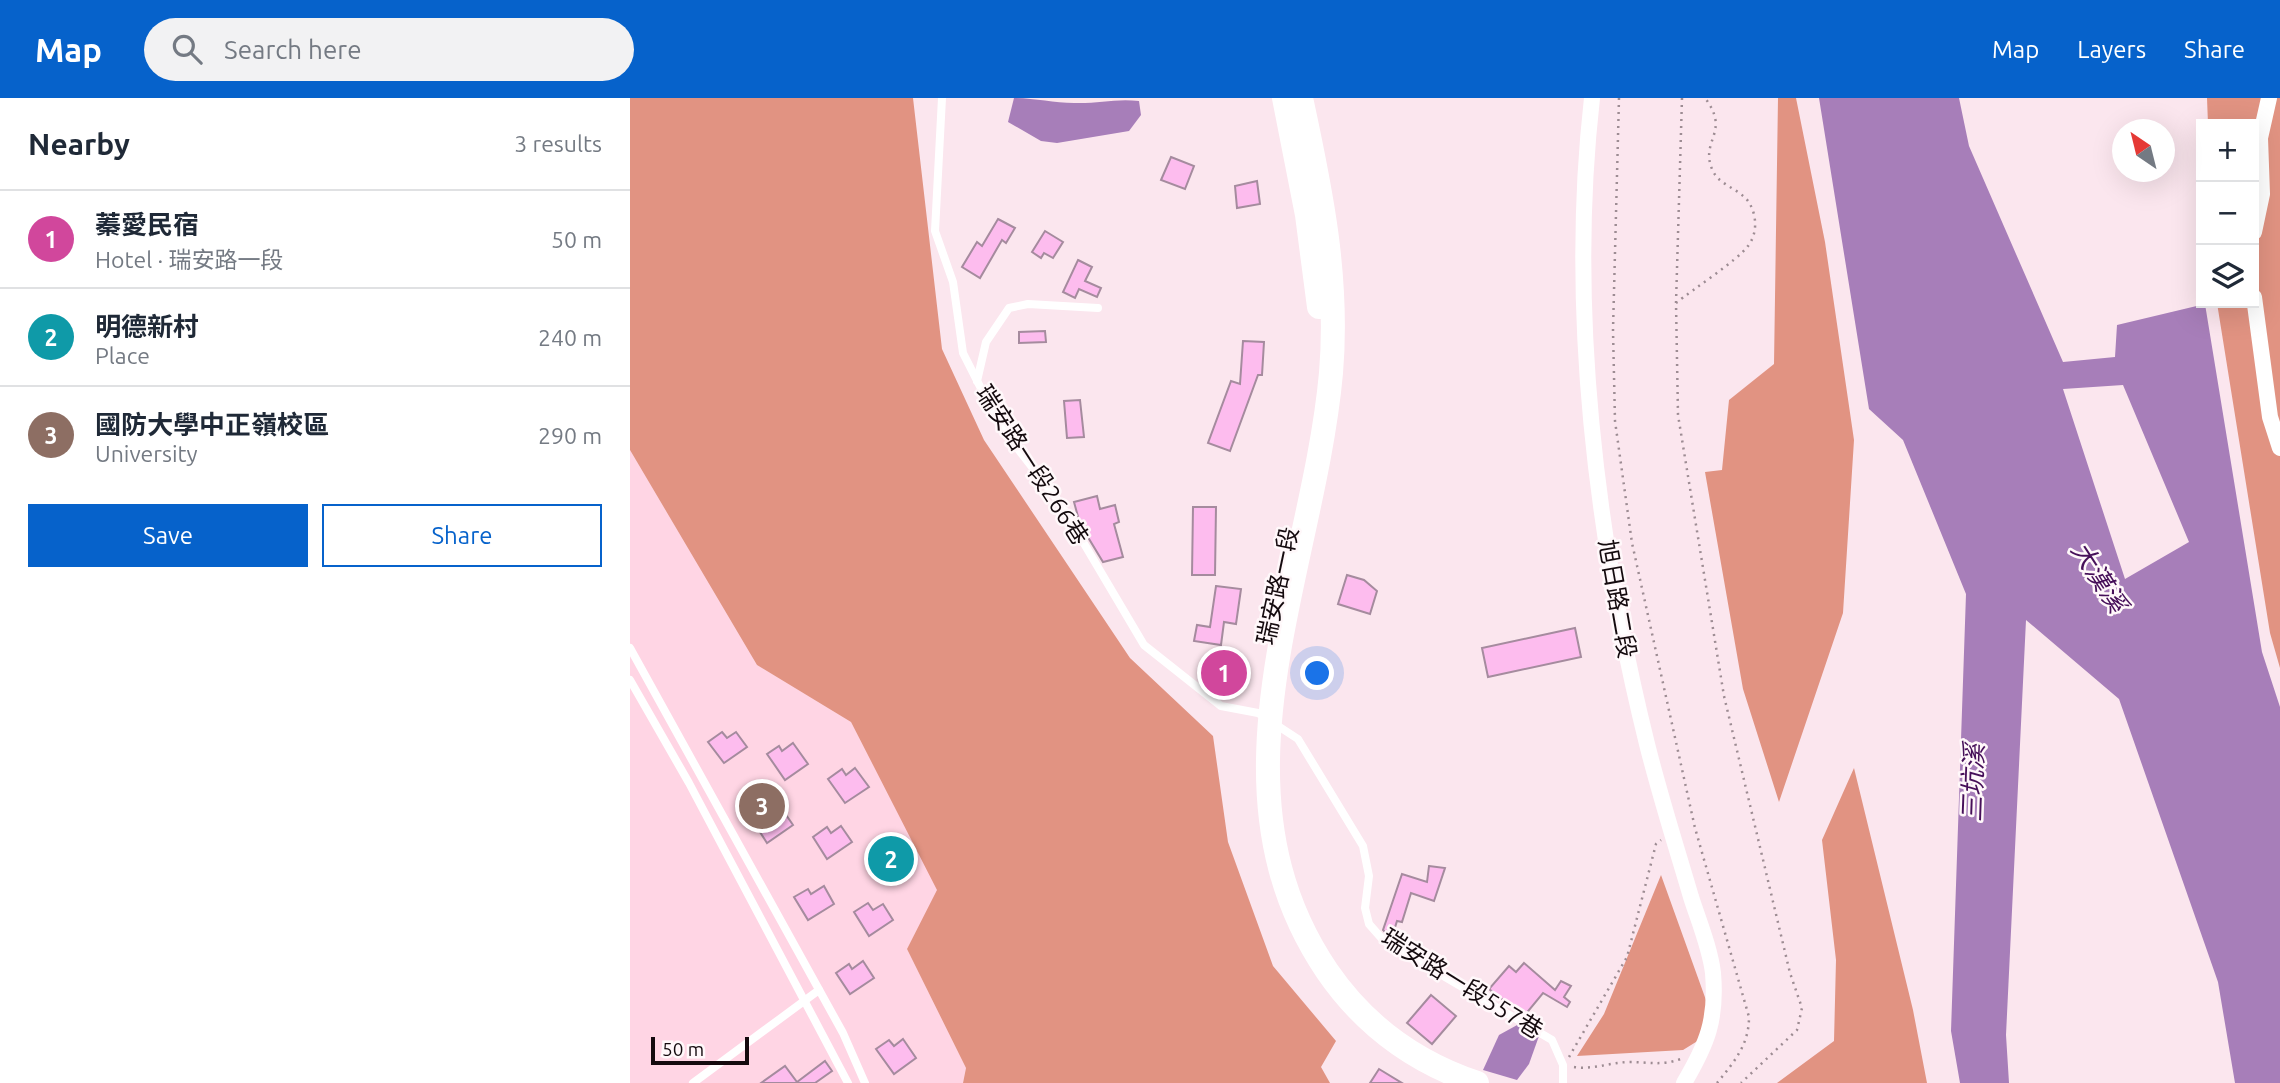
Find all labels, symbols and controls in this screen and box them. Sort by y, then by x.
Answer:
search box [144,18,634,81]
icon: search [168,30,206,68]
text: Map [35,31,102,68]
text: Search here [224,35,362,64]
text: Map [1992,36,2039,63]
text: Layers [2077,36,2146,63]
text: Share [2184,36,2245,63]
north arrow [2112,119,2175,182]
map controls [2196,119,2259,308]
button: + [2196,119,2259,182]
text: Nearby [28,127,130,161]
text: 3 results [514,131,602,156]
button: − [2196,182,2259,245]
text: 蓁愛民宿 [95,210,199,239]
text: 1 [45,227,57,252]
text: 50 m [551,227,602,252]
button: layers [2196,245,2259,308]
text: Hotel · 瑞安路一段 [95,247,283,272]
text: 明德新村 [95,312,199,341]
text: 2 [45,325,57,350]
text: 240 m [538,325,602,350]
text: Place [95,343,150,368]
street label: 瑞安路一段266巷 [971,380,1094,549]
text: 國防大學中正嶺校區 [95,410,329,439]
text: 3 [45,423,57,448]
text: 290 m [538,423,602,448]
text: University [95,441,198,466]
button: Save [28,504,308,567]
button: Share [322,504,602,567]
street label: 瑞安路一段 [1252,524,1303,647]
water label: 大漢溪 [2066,536,2135,621]
street label: 旭日路二段 [1594,537,1641,660]
pin: 1 [1201,647,1247,699]
your location [1300,656,1334,690]
water label: 三坑溪 [1957,740,1988,822]
pin: 3 [739,780,785,832]
pin: 2 [868,833,914,885]
street label: 瑞安路一段557巷 [1377,923,1548,1044]
scale bar [651,1034,749,1066]
text: 50 m [662,1038,704,1060]

